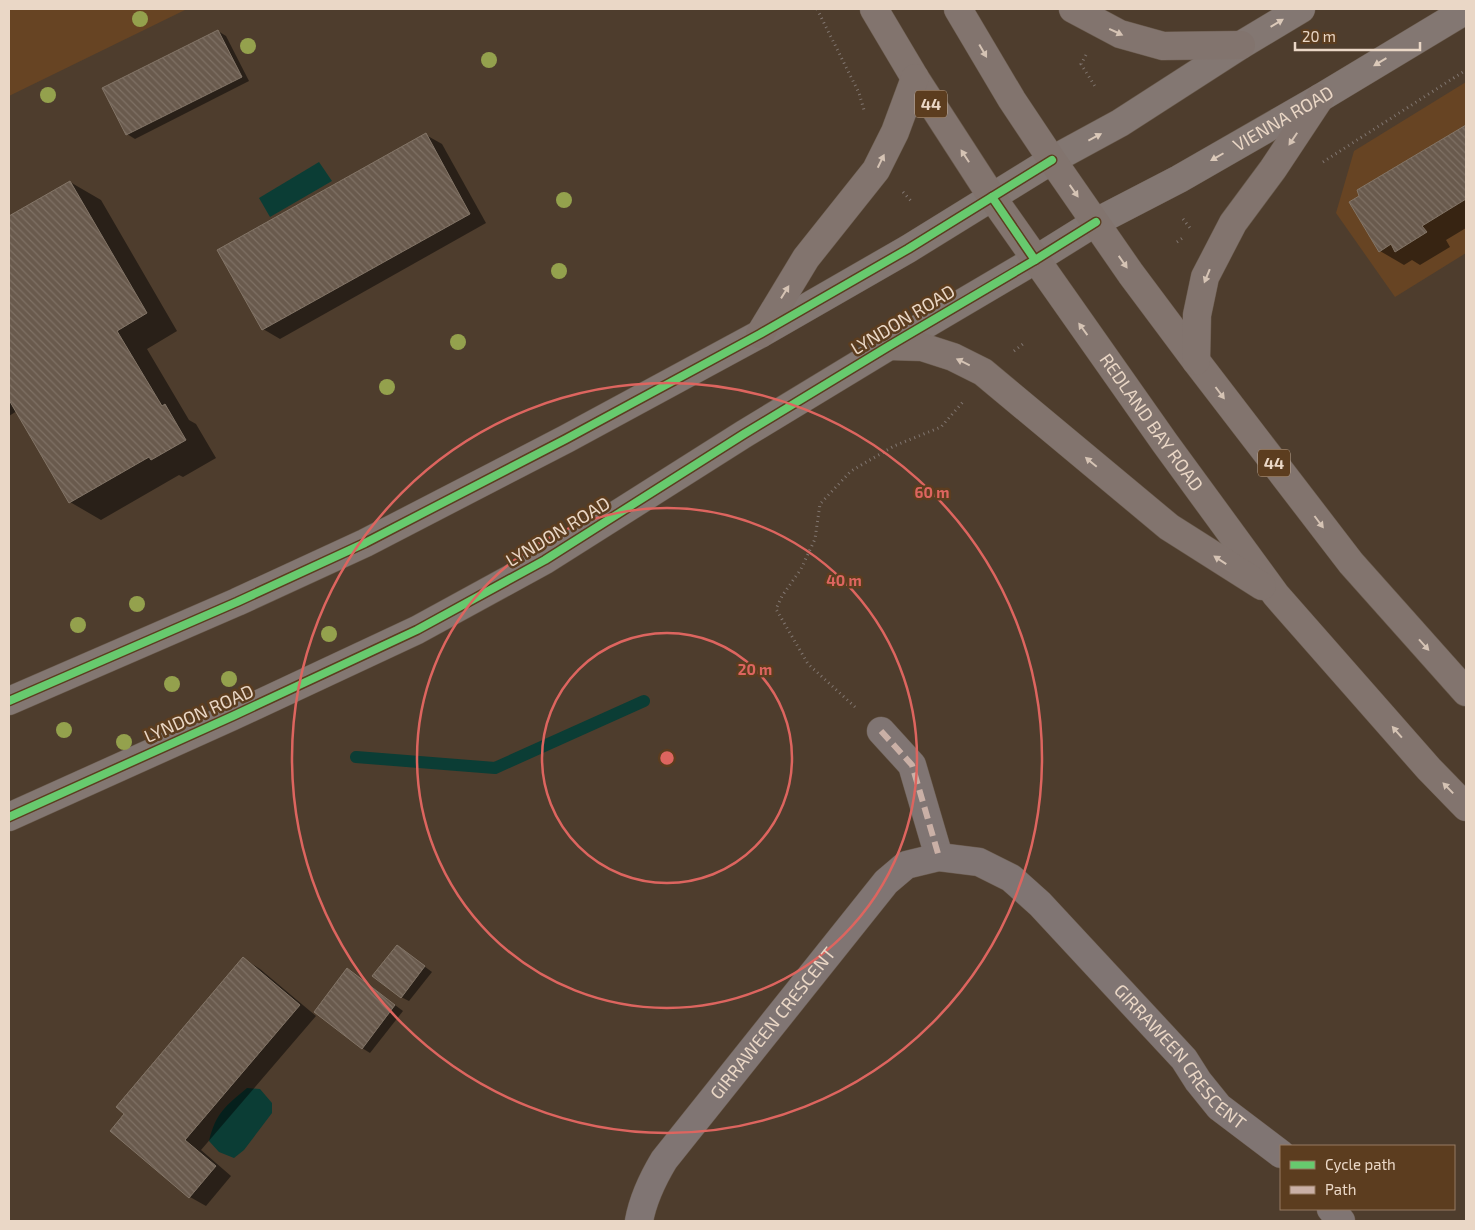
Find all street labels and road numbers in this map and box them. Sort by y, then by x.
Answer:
street label: VIENNA ROAD [1229,81,1337,156]
road number: 44 [915,90,947,118]
street label: LYNDON ROAD [846,279,958,359]
street label: REDLAND BAY ROAD [1095,349,1208,495]
road number: 44 [1258,449,1290,476]
street label: LYNDON ROAD [501,491,613,571]
street label: LYNDON ROAD [140,679,257,747]
street label: GIRRAWEEN CRESCENT [705,942,840,1103]
street label: GIRRAWEEN CRESCENT [1110,979,1251,1134]

